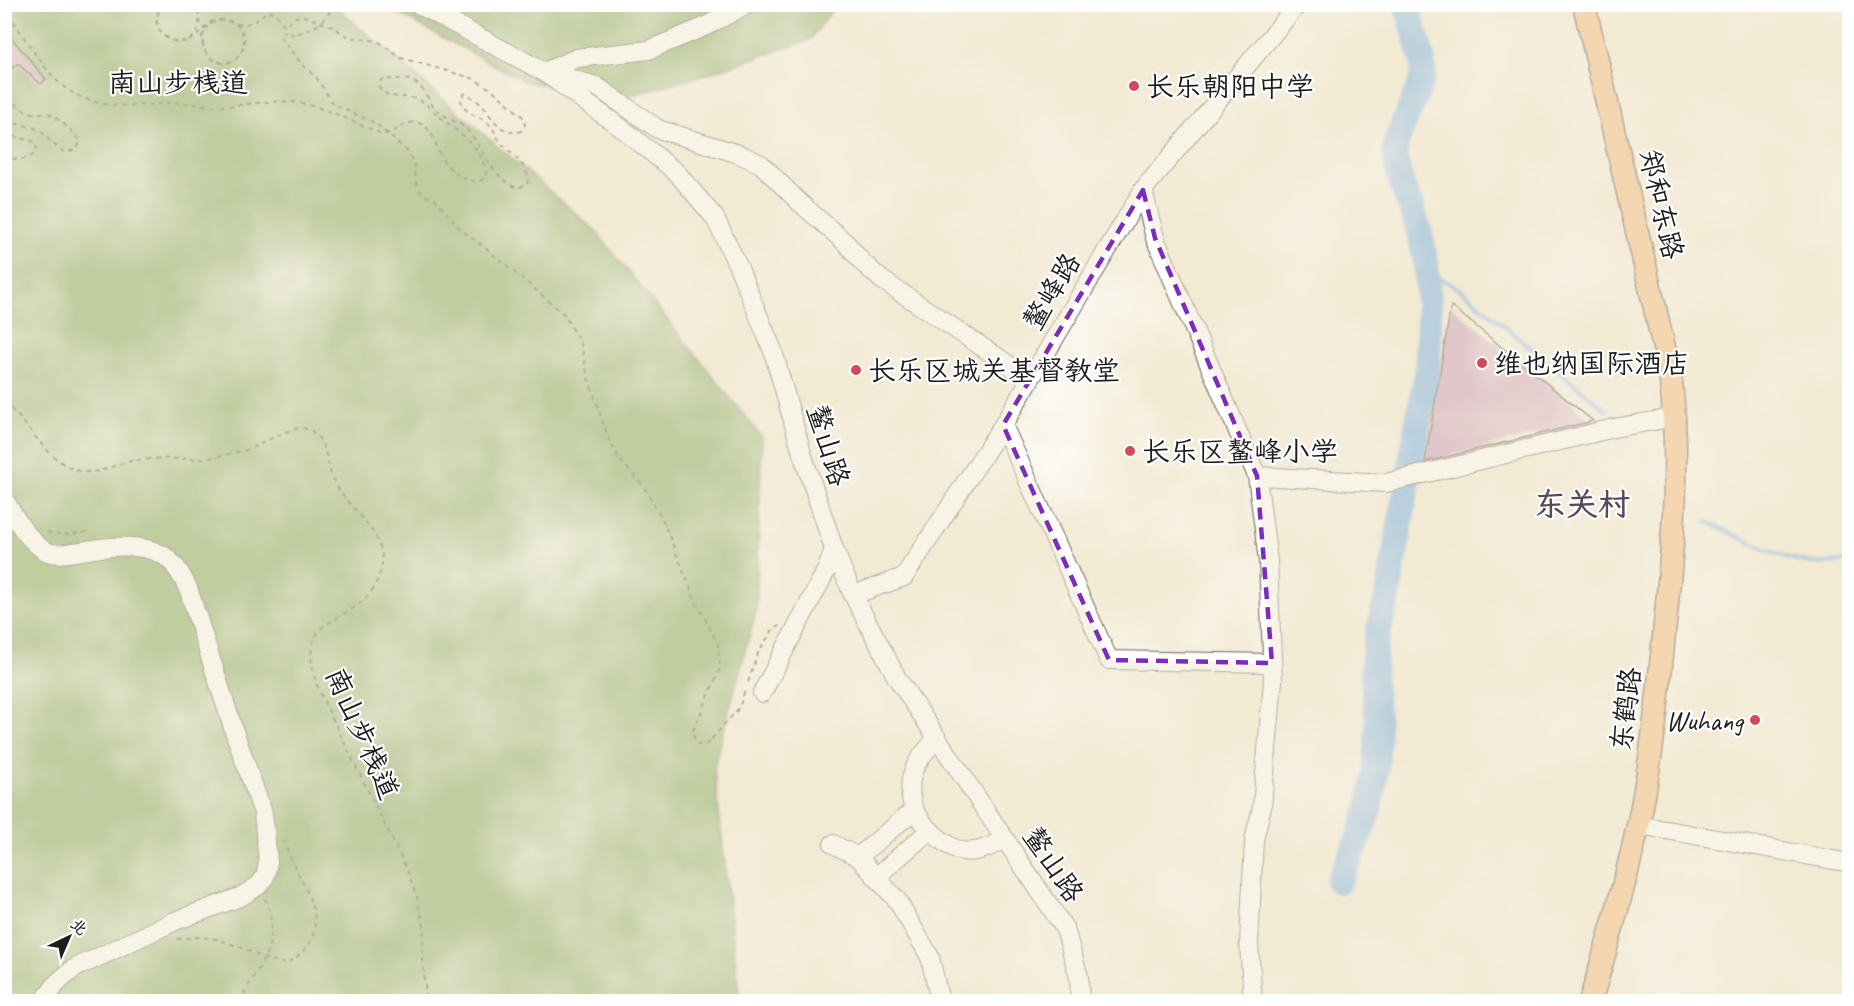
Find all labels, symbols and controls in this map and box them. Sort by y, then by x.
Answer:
street label: 南山步栈道 [108,65,248,100]
place label: 长乐朝阳中学 [1146,69,1314,104]
marker: 长乐朝阳中学 [1127,79,1141,93]
street label: 郑和东路 [1632,146,1691,263]
street label: 鳌峰路 [1015,246,1088,336]
place label: 维也纳国际酒店 [1494,346,1690,381]
place label: 长乐区城关基督教堂 [868,353,1120,388]
marker: 维也纳国际酒店 [1475,356,1489,370]
marker: 长乐区城关基督教堂 [849,363,863,377]
street label: 鳌山路 [800,400,858,490]
place label: 长乐区鳌峰小学 [1142,434,1338,469]
marker: 长乐区鳌峰小学 [1123,444,1137,458]
district label: 东关村 [1534,484,1630,525]
street label: 南山步栈道 [318,662,407,804]
street label: 东鹤路 [1603,665,1648,753]
place label: Wuhang [1666,703,1745,738]
marker: Wuhang [1748,713,1762,727]
street label: 鳌山路 [1016,820,1092,909]
north arrow [39,907,99,967]
text: 北 [66,914,91,940]

